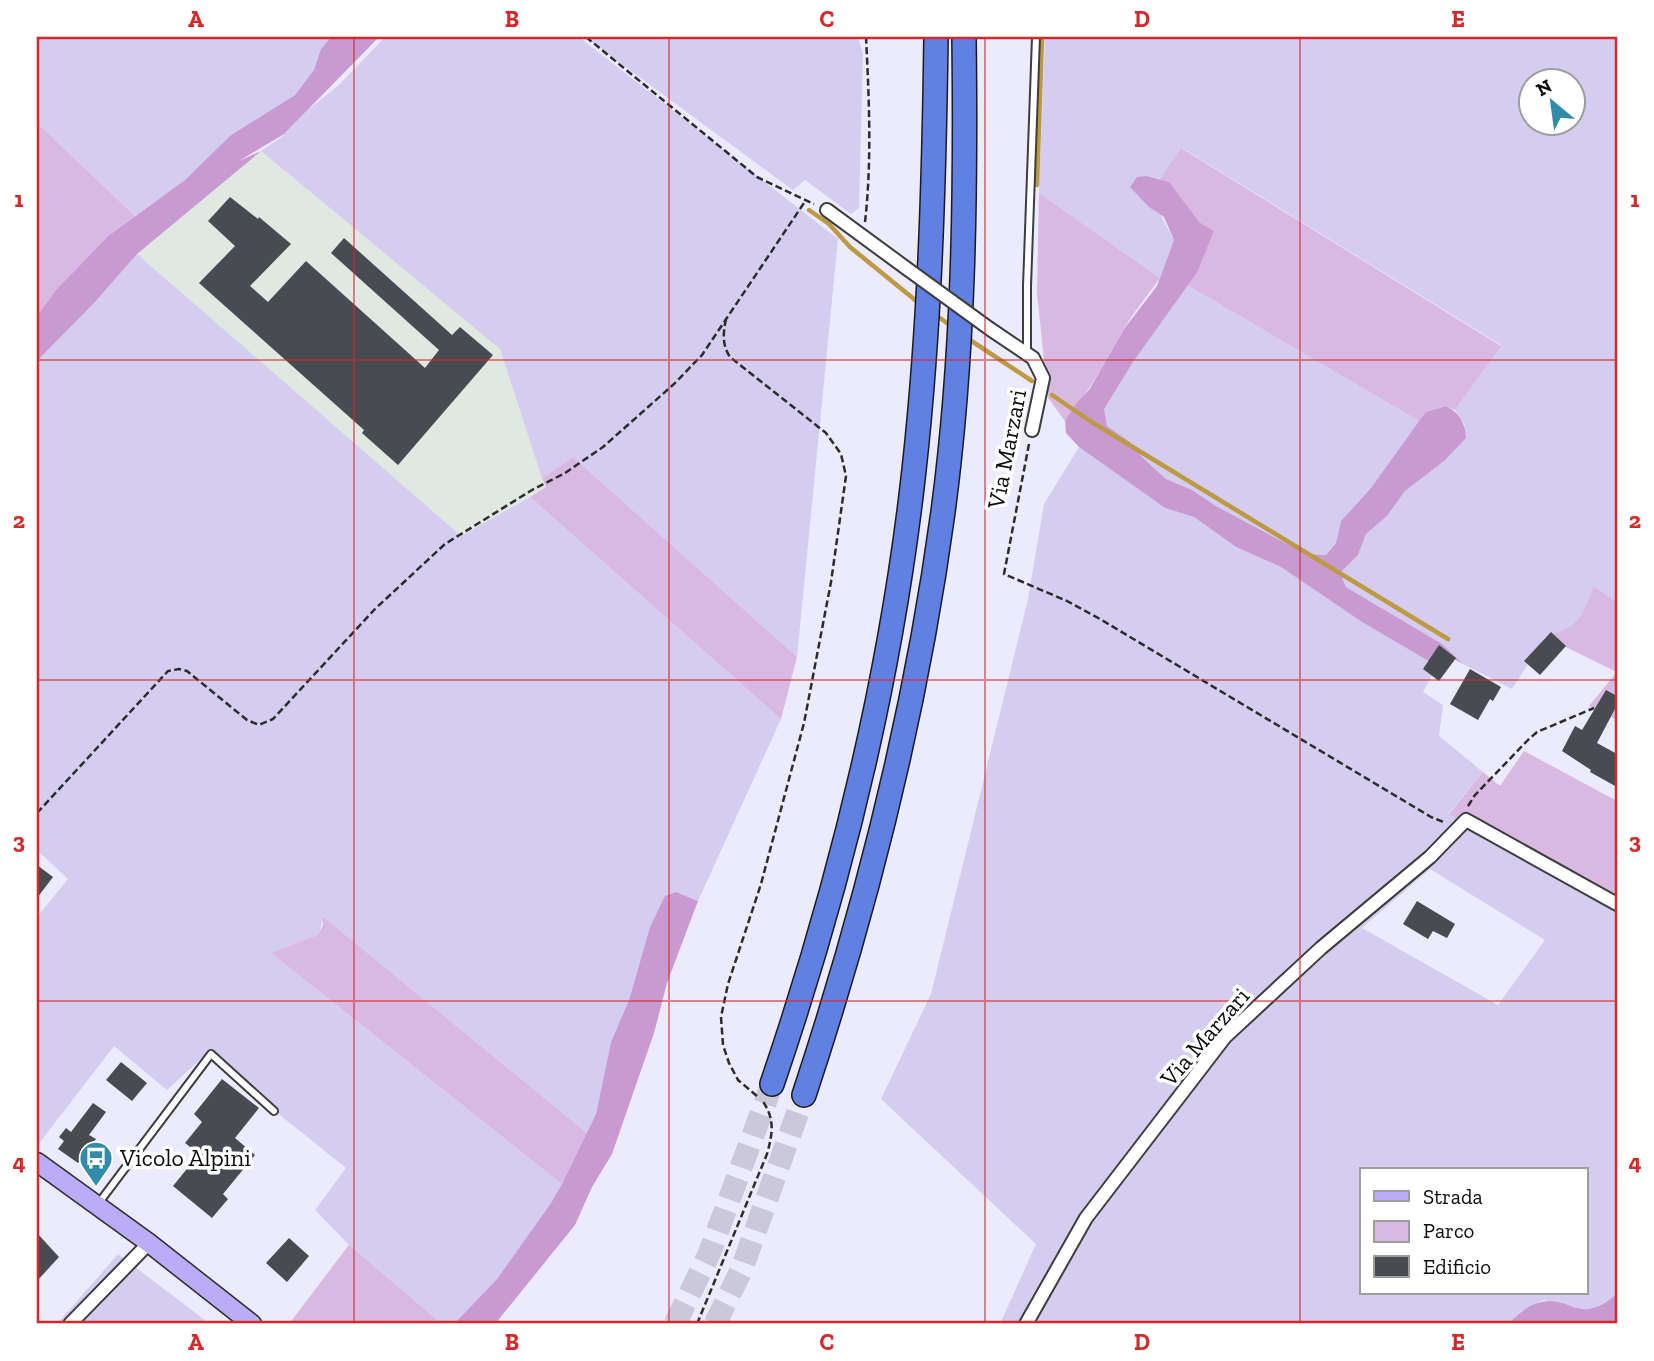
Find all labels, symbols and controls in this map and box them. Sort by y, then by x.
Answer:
text: A [188,5,204,33]
text: B [505,5,519,33]
text: C [820,5,834,33]
text: D [1134,5,1150,33]
text: E [1451,5,1465,33]
north arrow [1518,66,1588,136]
text: N [1532,74,1556,101]
text: 1 [14,185,24,213]
text: 1 [1630,185,1640,213]
street label: Via Marzari [981,386,1032,512]
text: 2 [13,506,25,534]
text: 2 [1629,506,1641,534]
text: 3 [13,827,25,855]
text: 3 [1629,827,1641,855]
street label: Via Marzari [1153,981,1255,1093]
bus stop icon: Vicolo Alpini [77,1139,115,1188]
place label: Vicolo Alpini [119,1143,251,1172]
text: 4 [12,1148,26,1176]
text: 4 [1628,1148,1642,1176]
legend [1360,1168,1588,1294]
text: Strada [1423,1184,1483,1209]
text: Parco [1423,1218,1474,1243]
text: Edificio [1423,1254,1491,1279]
text: A [188,1328,204,1356]
text: B [505,1328,519,1356]
text: C [820,1328,834,1356]
text: D [1134,1328,1150,1356]
text: E [1451,1328,1465,1356]

